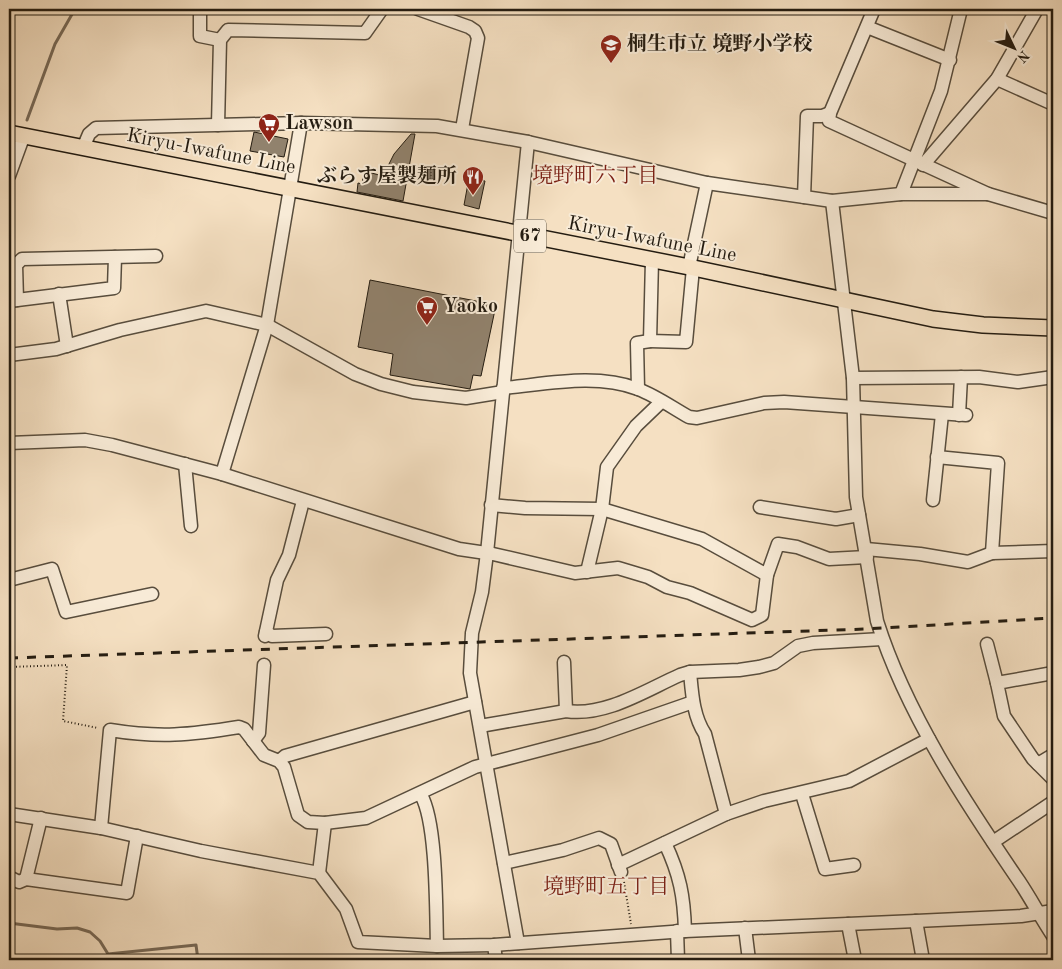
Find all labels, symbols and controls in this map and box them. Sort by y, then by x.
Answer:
north arrow [990,22,1040,72]
school or university icon: 桐生市立 境野小学校 [599,33,623,64]
place label: 桐生市立 境野小学校 [627,33,813,55]
text: N [1014,47,1032,65]
supermarket icon: Lawson [257,112,281,143]
place label: Lawson [285,114,353,134]
street label: Kiryu-Iwafune Line [125,126,297,178]
district label: 境野町六丁目 [532,164,658,187]
place label: ぶらす屋製麺所 [317,165,457,187]
restaurant icon: ぶらす屋製麺所 [461,165,485,196]
street label: Kiryu-Iwafune Line [566,214,738,266]
road number: 67 [514,220,546,252]
supermarket icon: Yaoko [415,295,439,326]
place label: Yaoko [443,297,498,317]
district label: 境野町五丁目 [543,875,669,898]

